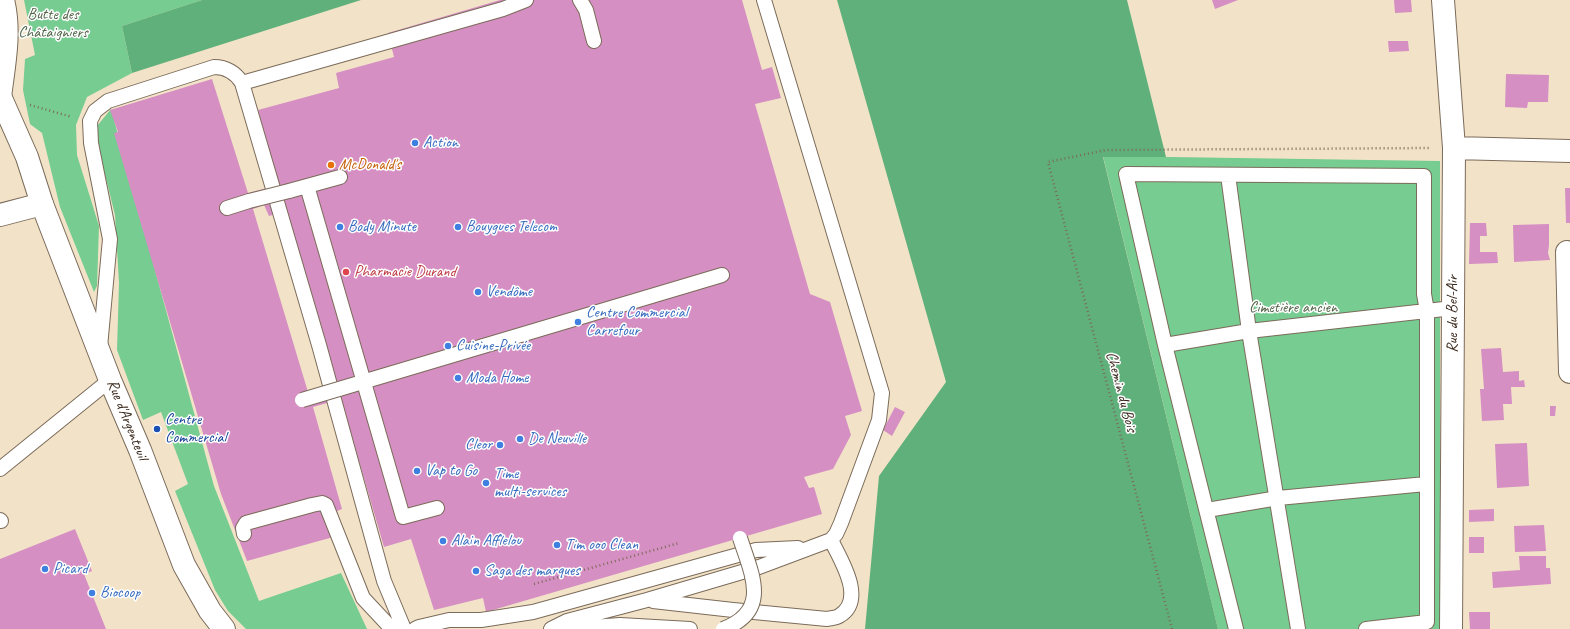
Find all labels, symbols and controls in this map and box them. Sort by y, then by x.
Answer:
park label: Butte des Châtaigniers [18,5,88,43]
place label: Action [423,133,458,153]
marker: Action [410,138,420,148]
place label: McDonald's [339,155,401,175]
marker: McDonald's [326,160,336,170]
place label: Body Minute [348,217,416,237]
place label: Bouygues Telecom [466,217,557,237]
marker: Body Minute [335,222,345,232]
marker: Bouygues Telecom [453,222,463,232]
place label: Pharmacie Durand [354,262,456,282]
marker: Pharmacie Durand [341,267,351,277]
street label: Rue du Bel-Air [1443,275,1463,353]
place label: Vendôme [486,282,532,302]
marker: Vendôme [473,287,483,297]
park label: Cimetière ancien [1249,298,1337,318]
place label: Centre Commercial Carrefour [586,303,687,341]
marker: Centre Commercial Carrefour [573,317,583,327]
place label: Cuisine-Privée [456,336,530,356]
marker: Cuisine-Privée [443,341,453,351]
street label: Chemin du Bois [1101,350,1141,434]
place label: Moda Home [466,368,529,388]
marker: Moda Home [453,373,463,383]
street label: Rue d'Argenteuil [102,377,152,463]
place label: Centre Commercial [165,410,226,448]
marker: Centre Commercial [152,424,162,434]
place label: De Neuville [528,429,586,449]
marker: De Neuville [515,434,525,444]
place label: Cleor [465,435,492,455]
marker: Cleor [495,440,505,450]
place label: Vap to Go [425,461,477,481]
place label: Time multi-services [494,464,566,502]
marker: Vap to Go [412,466,422,476]
marker: Time multi-services [481,478,491,488]
place label: Alain Afflelou [451,531,521,551]
place label: Tim ooo Clean [565,535,638,555]
marker: Alain Afflelou [438,536,448,546]
marker: Tim ooo Clean [552,540,562,550]
place label: Picard [53,559,88,579]
place label: Saga des marques [484,561,580,581]
marker: Picard [40,564,50,574]
marker: Saga des marques [471,566,481,576]
place label: Biocoop [100,583,140,603]
marker: Biocoop [87,588,97,598]

